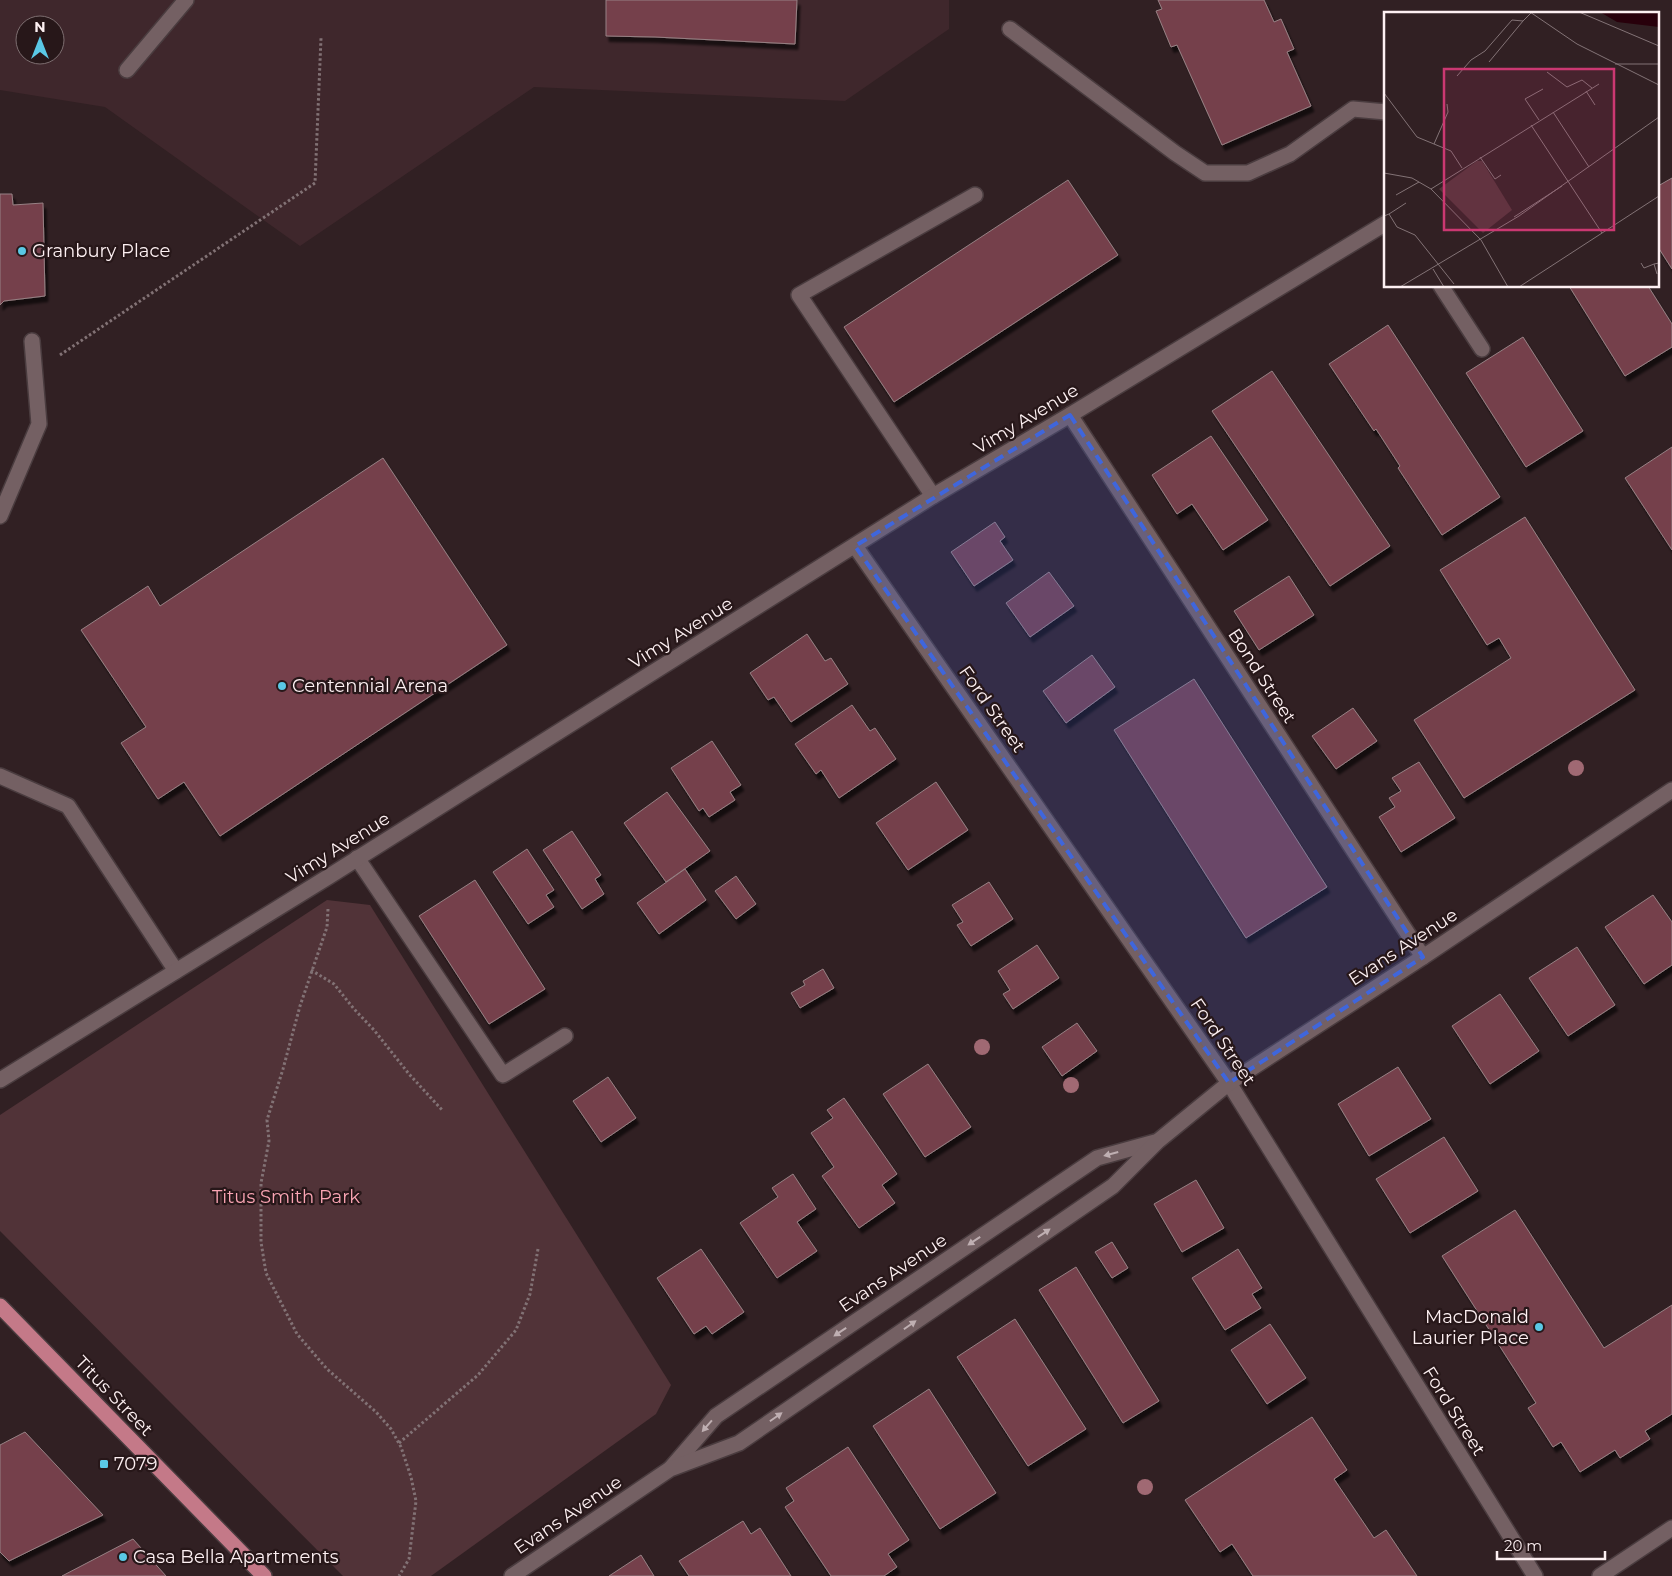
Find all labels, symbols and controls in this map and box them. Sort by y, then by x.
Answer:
inset map [1384,12,1660,288]
north arrow [15,15,65,65]
text: N [34,18,46,36]
place label: Granbury Place [32,240,170,262]
marker: Granbury Place [16,245,28,257]
street label: Vimy Avenue [970,379,1082,459]
street label: Vimy Avenue [625,592,737,674]
street label: Bond Street [1223,625,1301,727]
street label: Ford Street [954,661,1030,757]
place label: Centennial Arena [292,675,448,697]
marker: Centennial Arena [276,680,288,692]
street label: Vimy Avenue [282,807,394,889]
street label: Evans Avenue [1344,904,1462,990]
street label: Ford Street [1186,994,1260,1090]
one-way arrow [1103,1151,1118,1159]
park label: Titus Smith Park [212,1186,360,1208]
one-way arrow [1037,1228,1051,1238]
street label: Evans Avenue [835,1229,951,1317]
one-way arrow [967,1236,981,1246]
place label: MacDonald Laurier Place [1412,1306,1529,1349]
one-way arrow [903,1320,917,1330]
marker: MacDonald Laurier Place [1533,1321,1545,1333]
one-way arrow [833,1327,846,1337]
street label: Titus Street [71,1352,157,1440]
street label: Ford Street [1418,1362,1490,1460]
one-way arrow [769,1412,783,1422]
one-way arrow [701,1419,713,1431]
place label: 7079 [114,1453,158,1475]
marker: 7079 [98,1458,110,1470]
street label: Evans Avenue [510,1471,626,1559]
scale bar [1497,1528,1604,1560]
text: 20 m [1504,1536,1542,1555]
place label: Casa Bella Apartments [133,1546,339,1568]
marker: Casa Bella Apartments [117,1551,129,1563]

